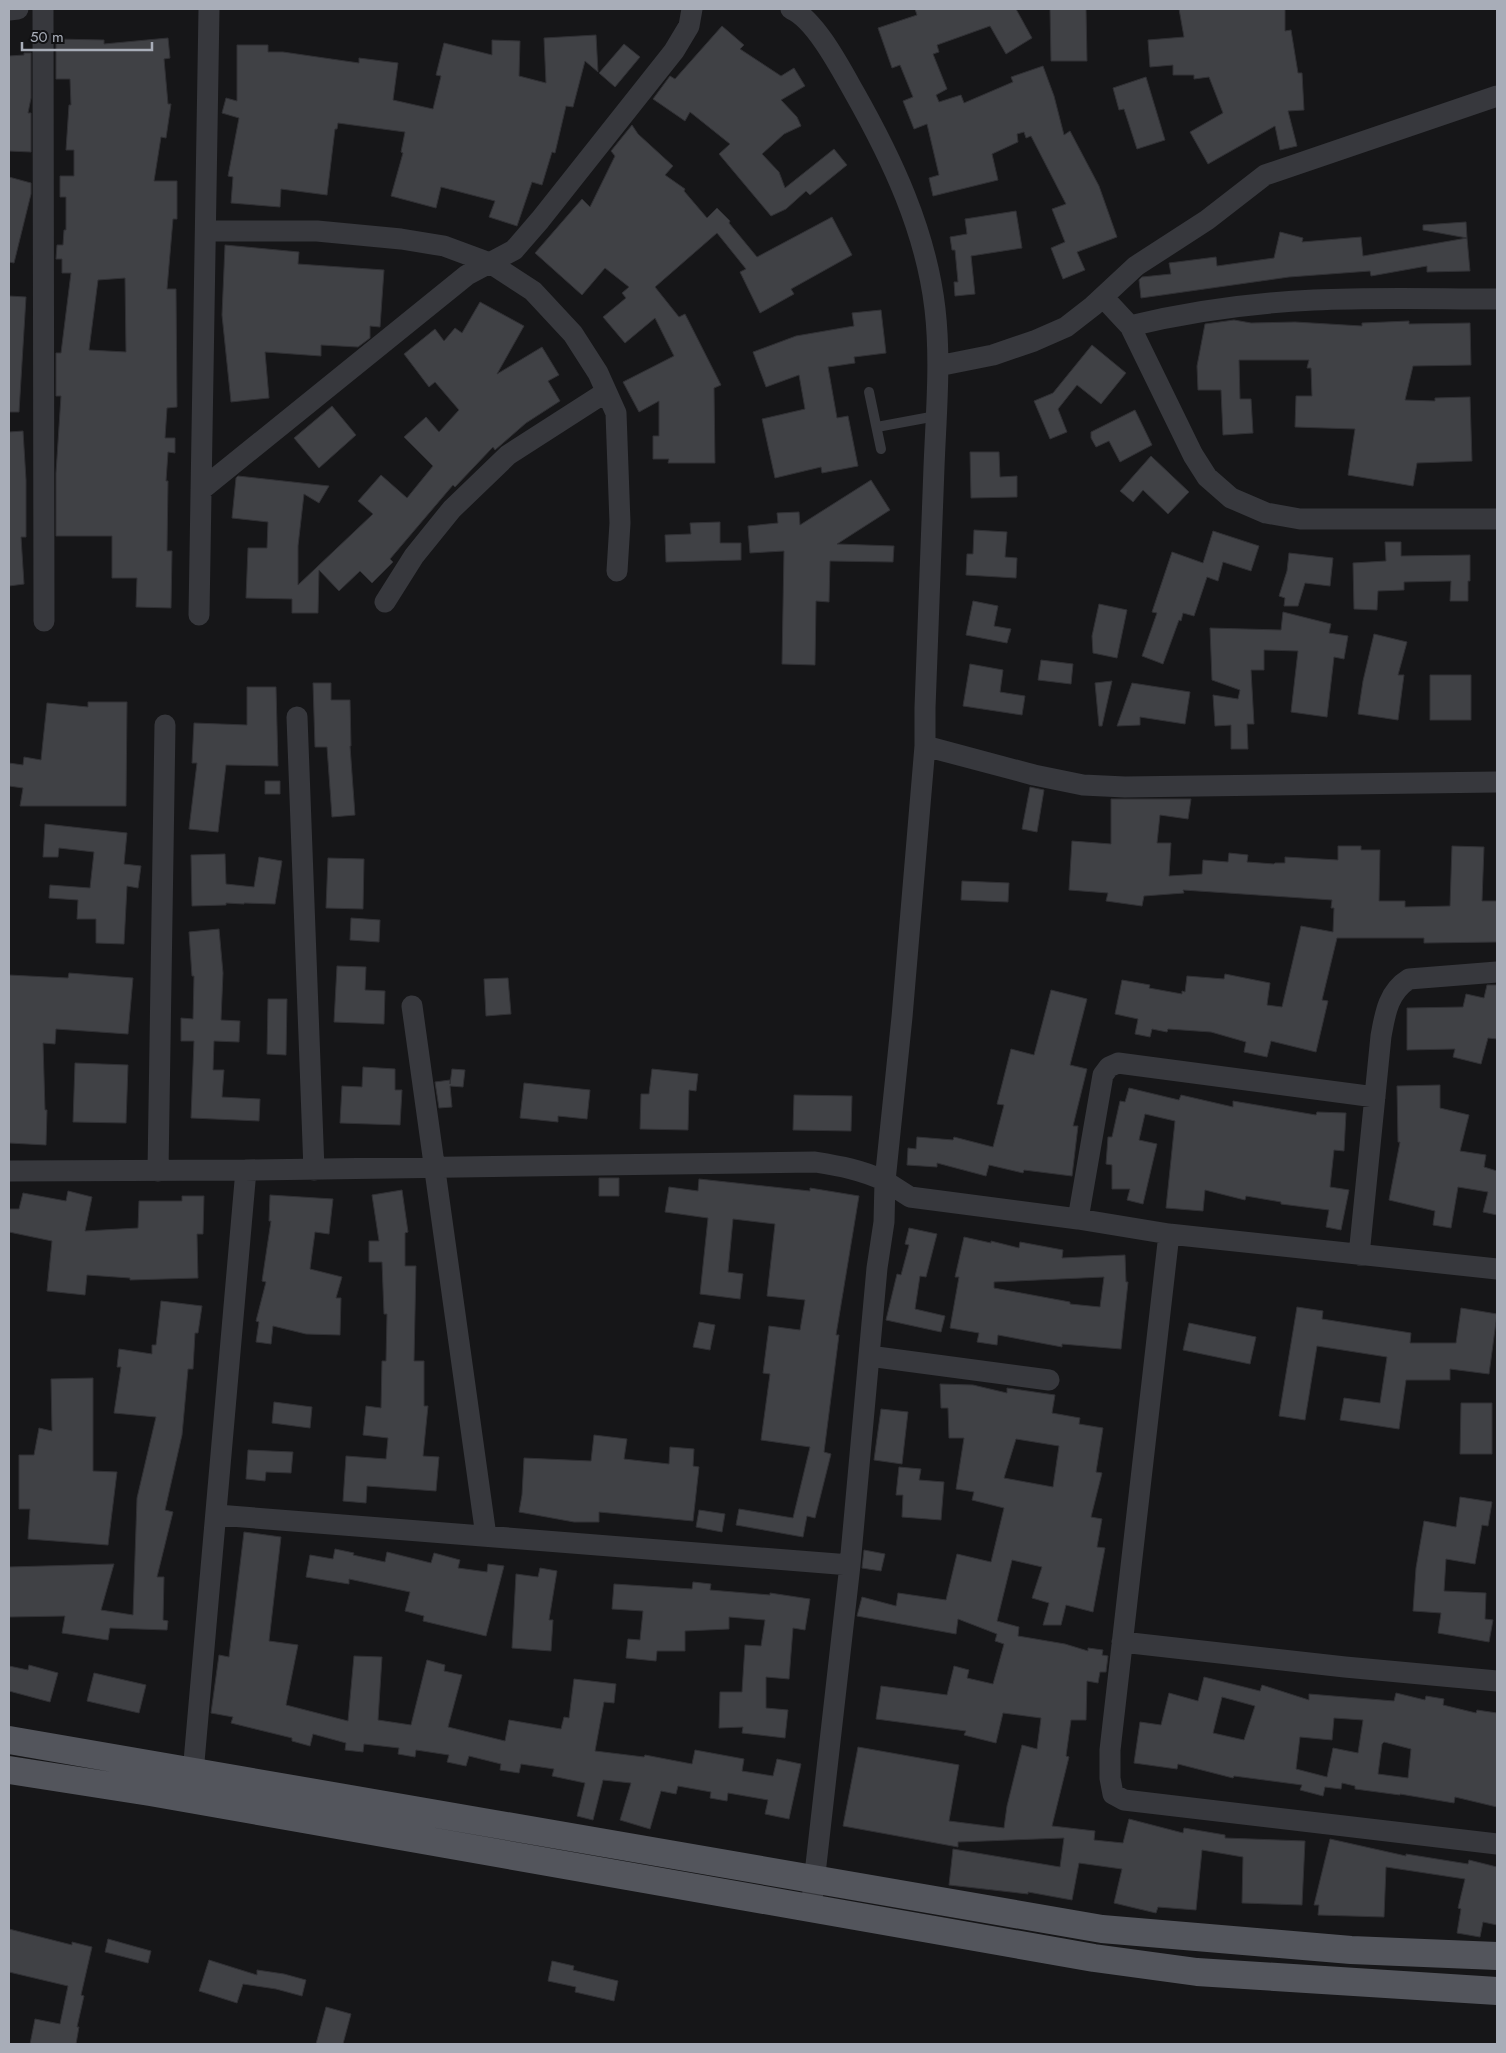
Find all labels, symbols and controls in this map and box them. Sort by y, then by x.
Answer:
scale bar [22,20,152,52]
text: 50 m [30,26,64,48]

